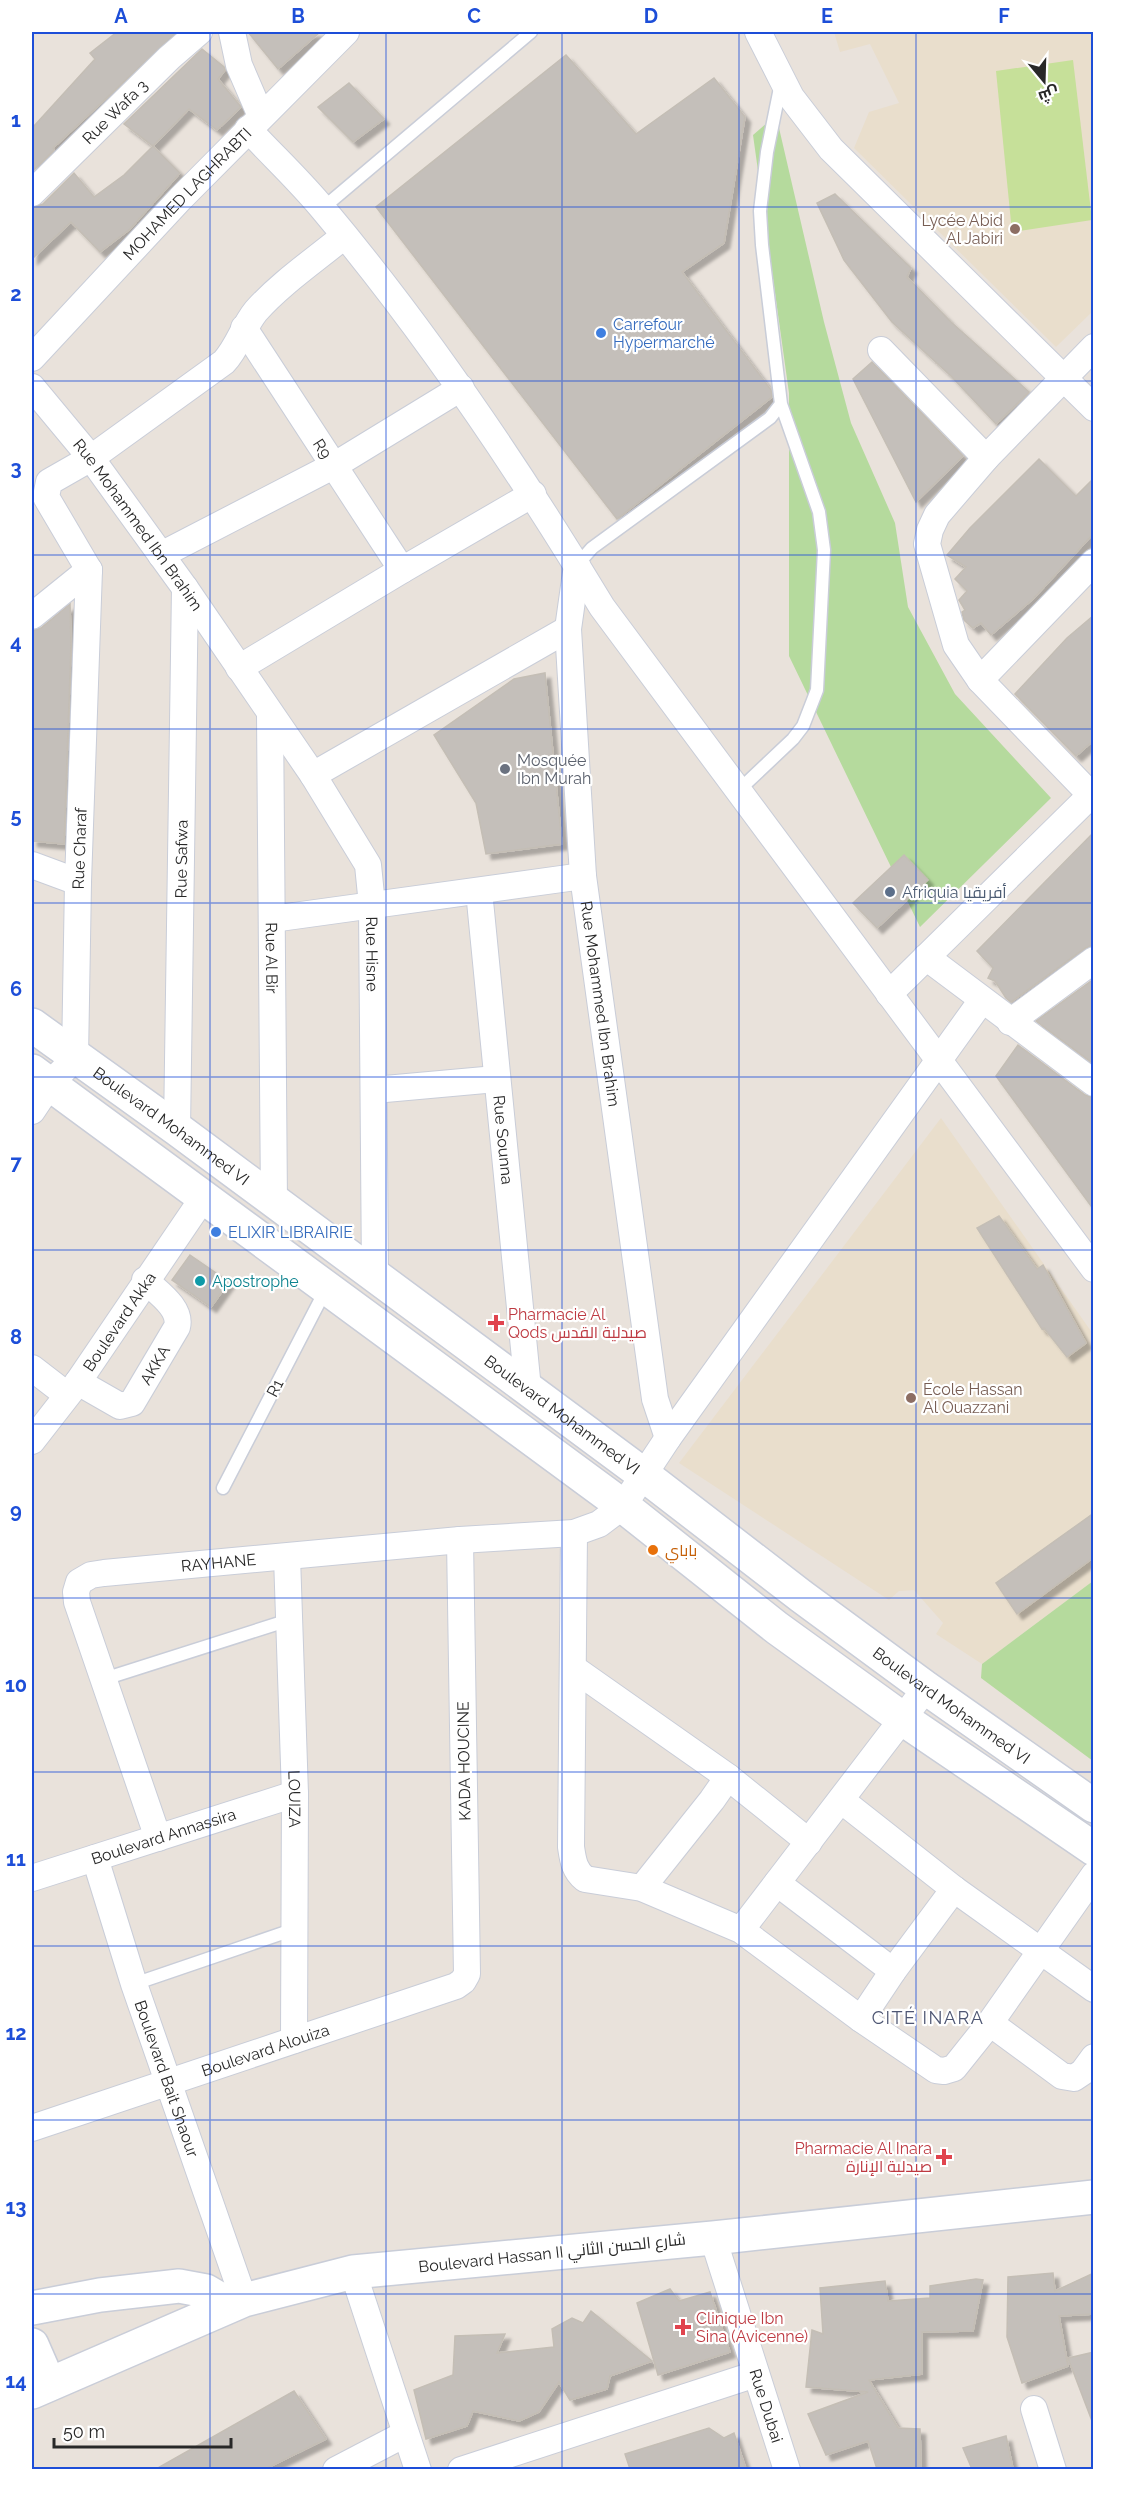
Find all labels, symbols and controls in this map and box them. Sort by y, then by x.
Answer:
text: A [114,4,128,28]
text: B [291,4,305,28]
text: C [467,4,481,28]
text: D [644,4,658,28]
text: E [821,4,833,28]
text: F [998,4,1010,28]
north arrow [1014,51,1074,111]
street label: Rue Wafa 3 [78,75,151,148]
text: ش [1036,82,1062,107]
text: 1 [11,108,21,132]
street label: MOHAMED LAGHRABTI [119,123,255,264]
place label: Lycée Abid Al Jabiri [921,211,1003,248]
marker: Lycée Abid Al Jabiri [1008,222,1022,236]
text: 2 [10,282,22,306]
place label: Carrefour Hypermarché [613,315,715,352]
marker: Carrefour Hypermarché [594,326,608,340]
street label: Rue Mohammed Ibn Brahim [70,435,207,614]
street label: R9 [309,435,336,462]
text: 3 [10,456,22,480]
text: 4 [10,630,22,654]
place label: Mosquée Ibn Murah [517,751,591,788]
marker: Mosquée Ibn Murah [498,762,512,776]
text: 5 [10,804,22,828]
street label: Rue Charaf [68,807,90,890]
street label: Rue Safwa [171,820,191,898]
place label: Afriquia أفريقيا [902,883,1007,902]
marker: Afriquia أفريقيا [883,885,897,899]
street label: Rue Mohammed Ibn Brahim [577,900,624,1108]
street label: Rue Hisne [363,916,382,992]
street label: Rue Al Bir [262,922,282,994]
text: 6 [10,977,22,1001]
street label: Boulevard Mohammed VI [90,1063,253,1189]
street label: Rue Sounna [490,1094,517,1185]
text: 7 [10,1151,22,1175]
place label: ELIXIR LIBRAIRIE [228,1223,353,1242]
marker: ELIXIR LIBRAIRIE [209,1225,223,1239]
street label: Boulevard Akka [79,1268,160,1375]
place label: Apostrophe [212,1272,299,1291]
marker: Apostrophe [193,1274,207,1288]
place label: Pharmacie Al Qods صيدلية القدس [508,1305,647,1343]
marker: Pharmacie Al Qods صيدلية القدس [489,1316,503,1330]
text: 8 [10,1325,22,1349]
street label: AKKA [136,1342,174,1388]
street label: Boulevard Mohammed VI [481,1351,644,1478]
street label: R1 [263,1376,287,1400]
place label: École Hassan Al Ouazzani [923,1379,1023,1417]
marker: École Hassan Al Ouazzani [904,1391,918,1405]
text: 9 [10,1499,22,1523]
place label: باباي [665,1541,697,1564]
marker: باباي [646,1543,660,1557]
street label: RAYHANE [180,1549,257,1575]
street label: Boulevard Mohammed VI [869,1643,1034,1768]
text: 10 [5,1673,27,1697]
street label: KADA HOUCINE [453,1701,475,1821]
street label: LOUIZA [285,1770,305,1828]
street label: Boulevard Annassira [89,1804,238,1868]
text: 11 [6,1847,26,1871]
street label: Boulevard Bait Shaour [131,1998,203,2160]
district label: CITÉ INARA [872,2006,984,2028]
street label: Boulevard Alouiza [199,2020,332,2080]
text: 12 [5,2021,27,2045]
place label: Pharmacie Al Inara صيدلية الإنارة [795,2139,932,2176]
marker: Pharmacie Al Inara صيدلية الإنارة [937,2150,951,2164]
text: 13 [5,2195,27,2219]
street label: Boulevard Hassan II شارع الحسن الثاني [418,2230,687,2280]
place label: Clinique Ibn Sina (Avicenne) [696,2309,808,2346]
marker: Clinique Ibn Sina (Avicenne) [674,2318,692,2336]
street label: Rue Dubai [746,2366,787,2445]
text: 14 [5,2369,27,2393]
scale bar [54,2411,231,2449]
text: 50 m [63,2421,105,2442]

